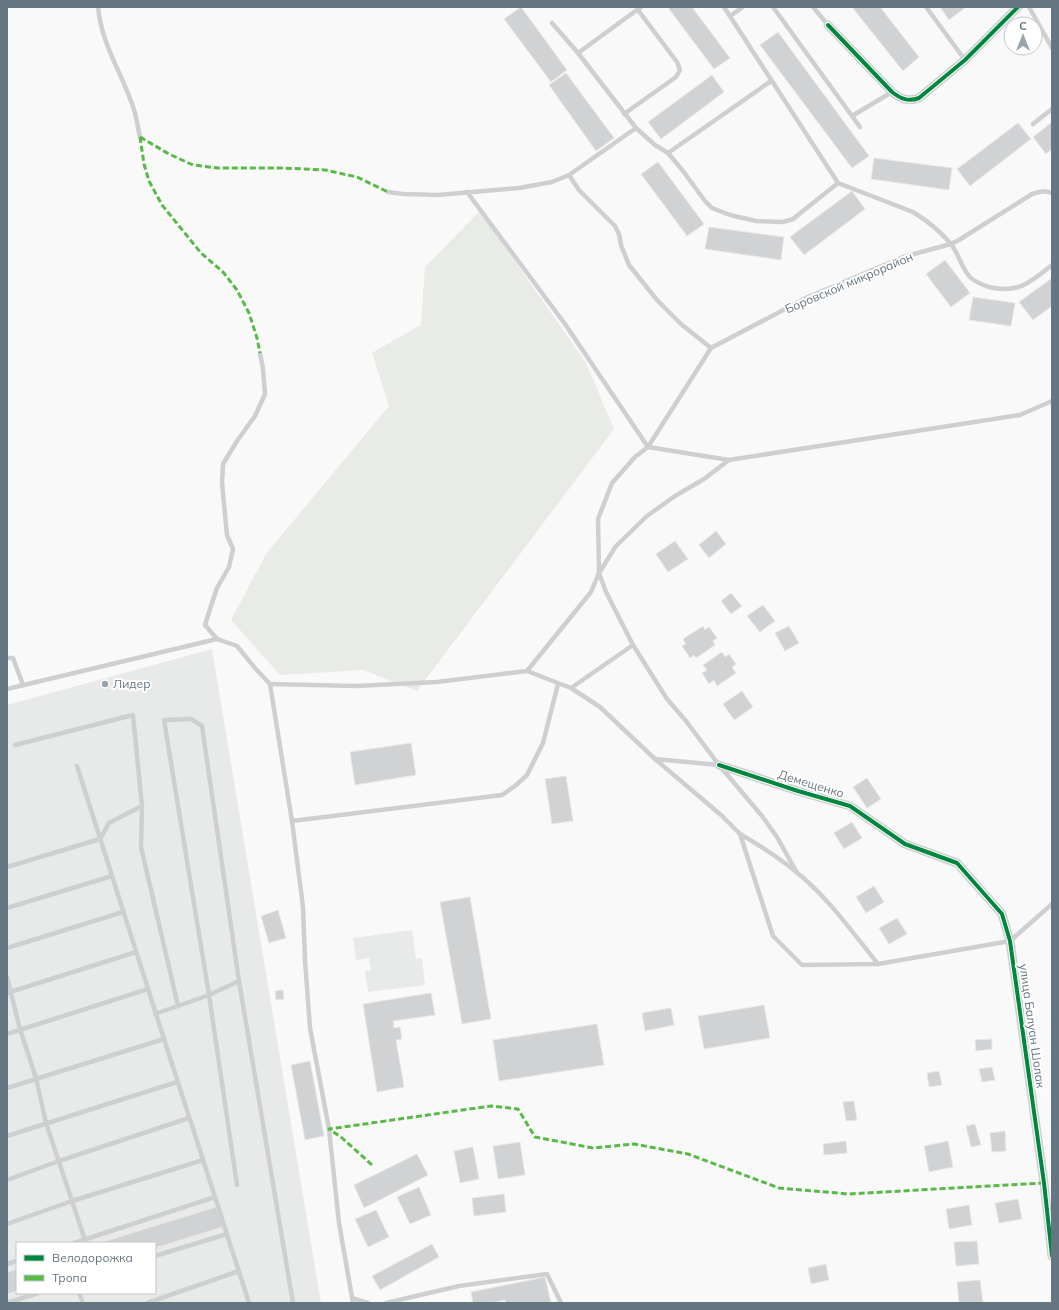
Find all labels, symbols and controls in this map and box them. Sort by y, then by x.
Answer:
north arrow [1003,16,1043,56]
text: С [1019,19,1027,33]
street label: Боровской микрорайон [782,249,915,316]
place label: Лидер [113,676,151,691]
marker: Лидер [100,679,110,689]
street label: Демещенко [776,766,846,801]
street label: улица Балуан Шолак [1016,963,1049,1090]
legend [16,1242,156,1294]
text: Велодорожка [52,1250,133,1265]
text: Тропа [52,1270,87,1285]

